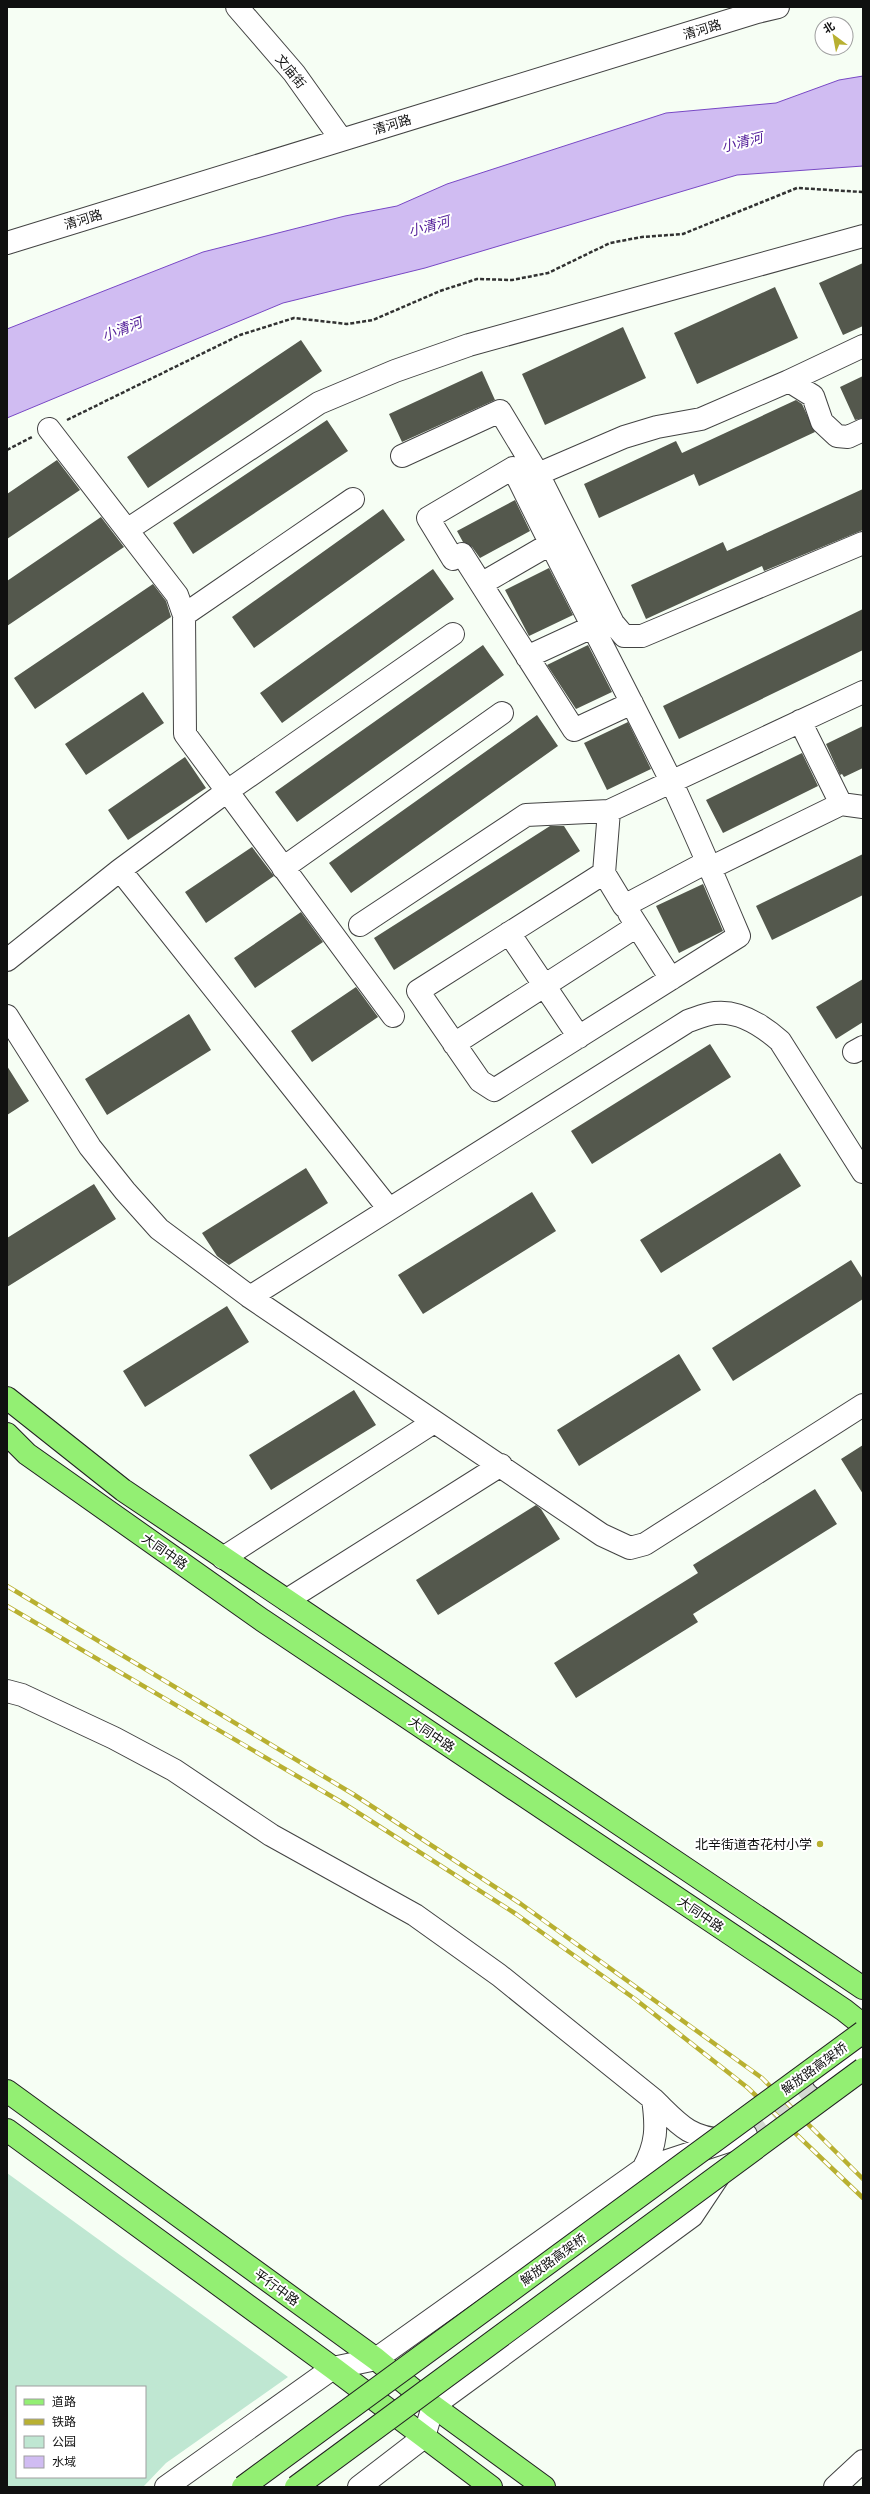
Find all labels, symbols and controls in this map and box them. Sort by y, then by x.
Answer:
street label: 清河路 [680,14,723,43]
north arrow [814,16,854,56]
text: 北 [819,17,837,36]
street label: 文庙街 [272,50,311,92]
street label: 清河路 [370,109,413,138]
water label: 小清河 [719,126,767,156]
street label: 清河路 [61,204,104,233]
water label: 小清河 [406,209,455,240]
water label: 小清河 [98,310,148,345]
street label: 大同中路 [139,1528,192,1573]
street label: 大同中路 [405,1711,459,1756]
place label: 北辛街道杏花村小学 [695,1834,812,1853]
marker: 北辛街道杏花村小学 [815,1839,825,1849]
street label: 大同中路 [674,1891,728,1936]
street label: 解放路高架桥 [777,2037,851,2098]
street label: 解放路高架桥 [516,2228,590,2289]
street label: 平行中路 [251,2264,304,2310]
legend [16,2386,146,2478]
text: 道路 [52,2392,76,2410]
text: 铁路 [52,2412,76,2430]
text: 公园 [52,2432,76,2450]
text: 水域 [52,2452,76,2470]

